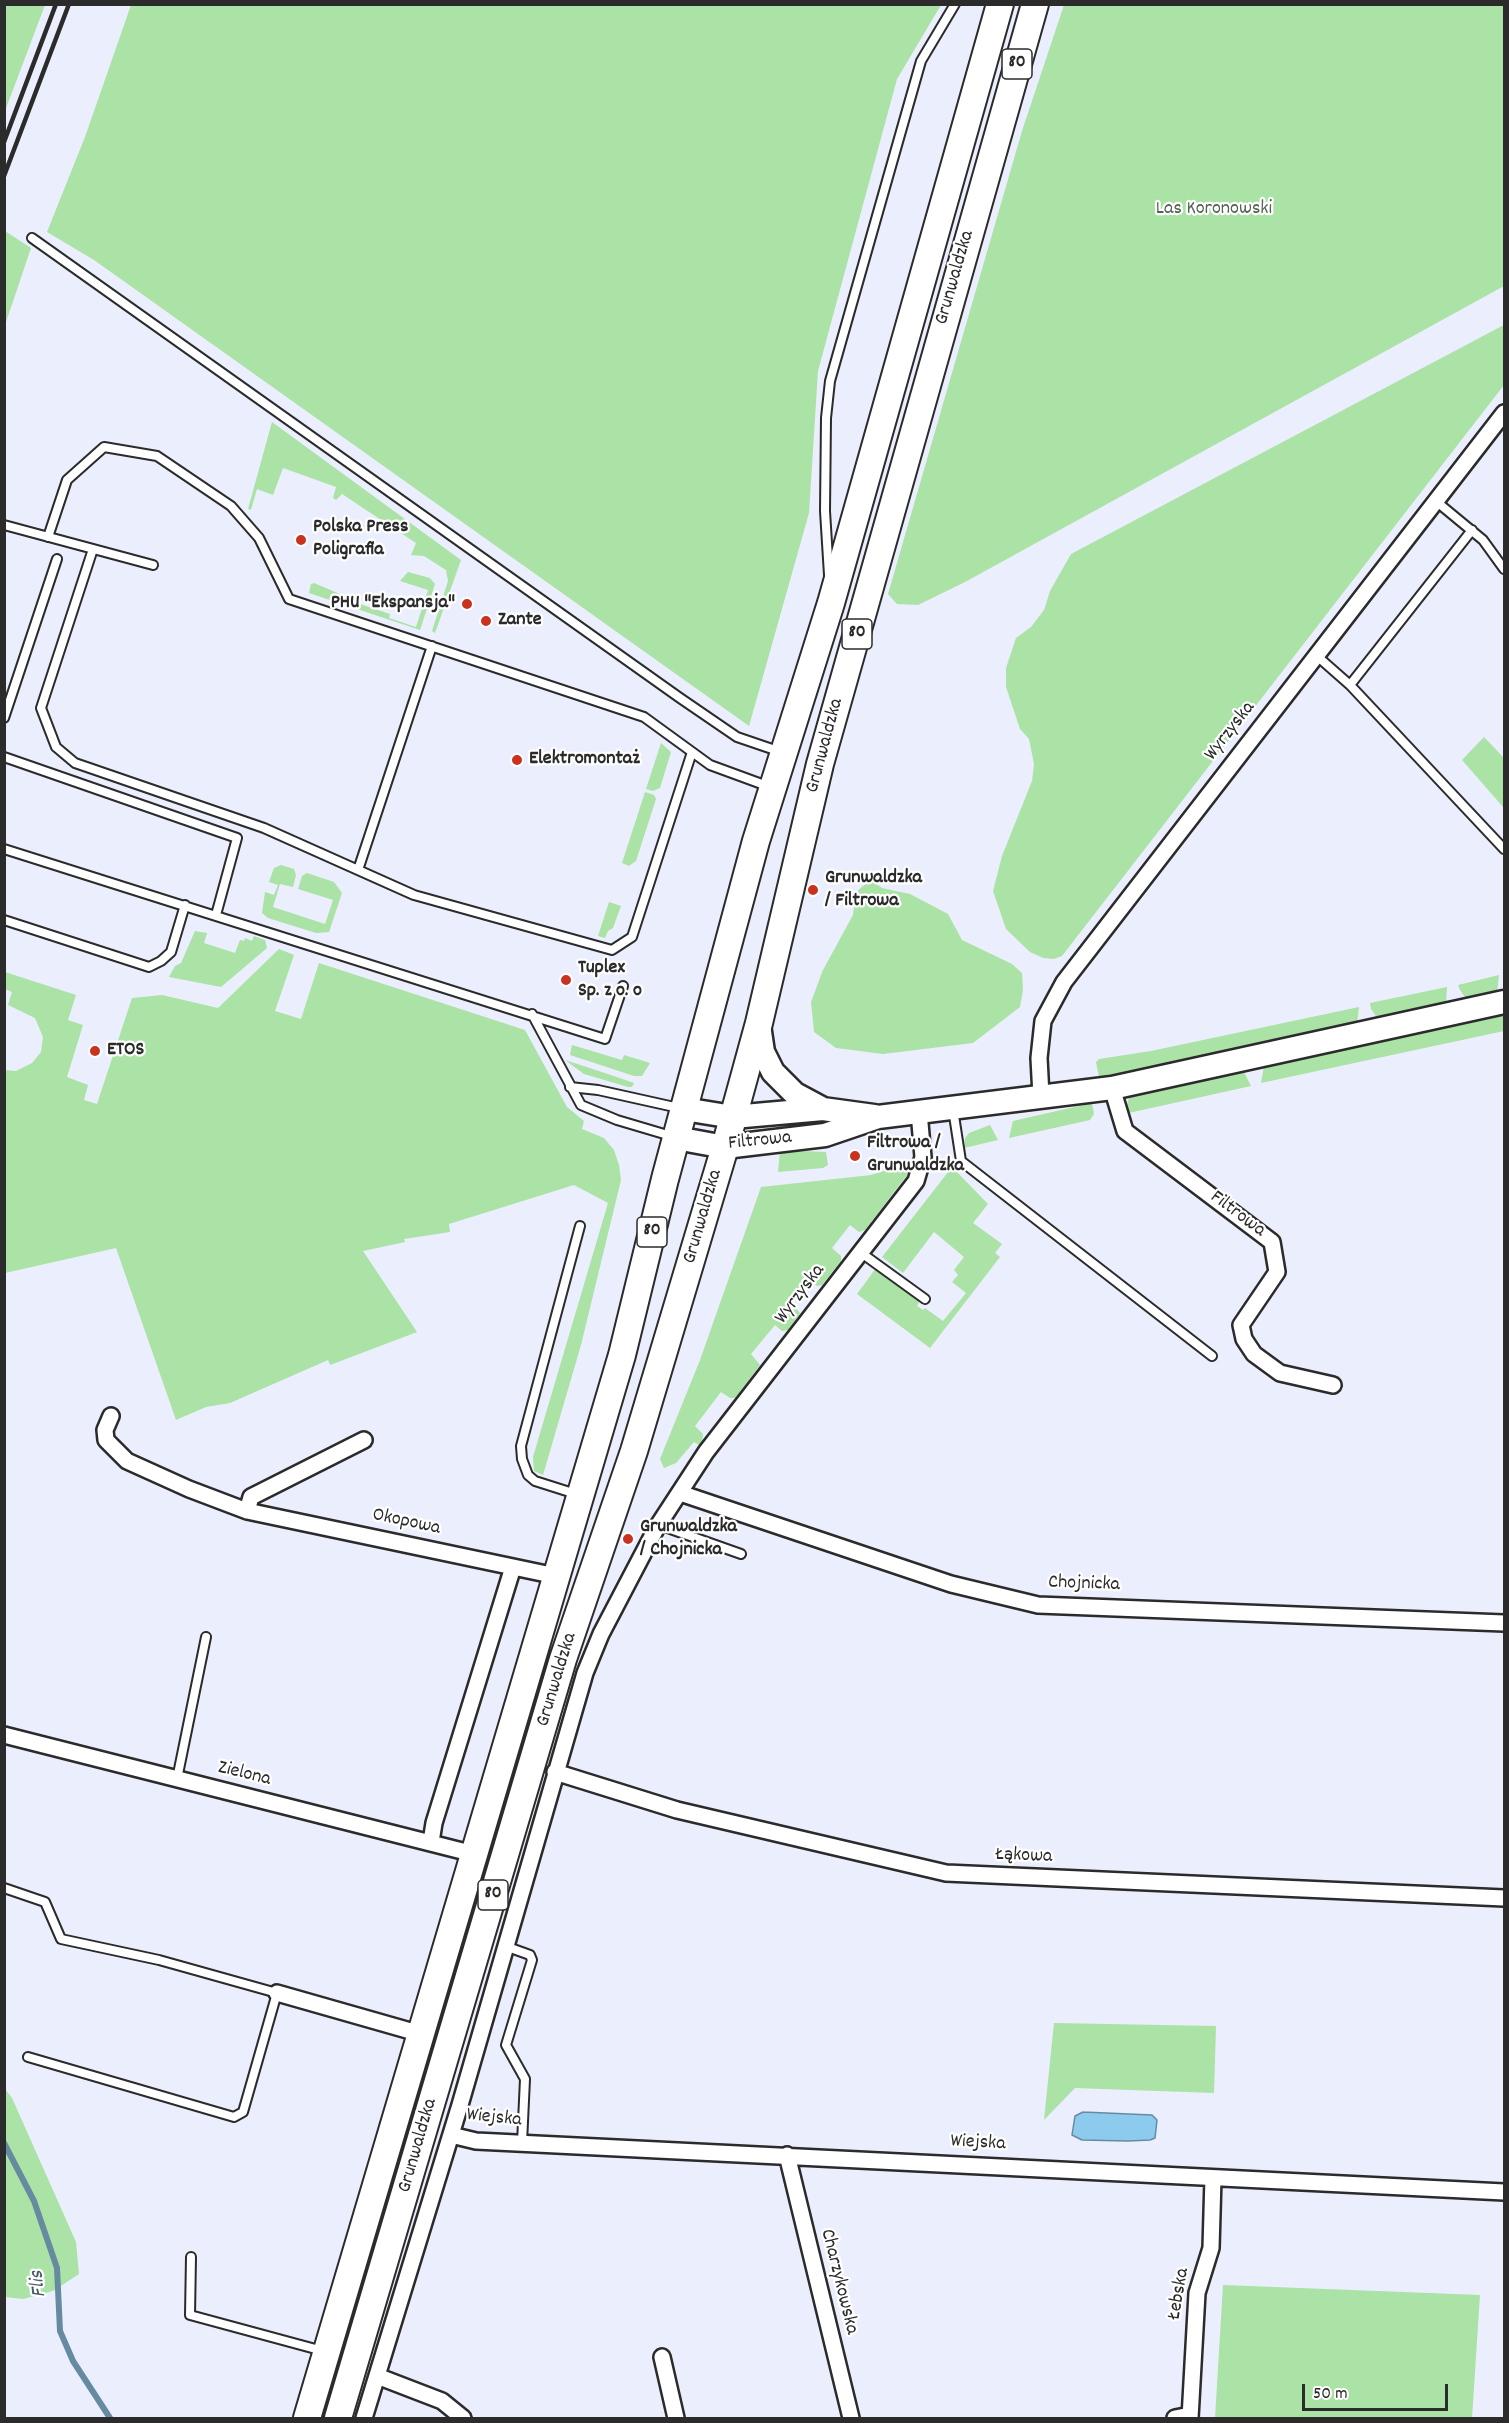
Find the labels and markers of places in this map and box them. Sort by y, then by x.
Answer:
place label: Polska Press Poligrafia [313,516,408,563]
marker: Polska Press Poligrafia [294,533,308,547]
place label: PHU "Ekspansja" [331,592,455,616]
marker: PHU "Ekspansja" [460,597,474,611]
place label: Zante [498,609,542,633]
marker: Zante [479,614,493,628]
place label: Elektromontaż [529,748,640,772]
marker: Elektromontaż [510,753,524,767]
place label: Grunwaldzka / Filtrowa [825,867,922,914]
marker: Grunwaldzka / Filtrowa [806,883,820,897]
place label: Tuplex Sp. z o. o [578,957,642,1004]
marker: Tuplex Sp. z o. o [559,973,573,987]
place label: ETOS [107,1039,144,1063]
marker: ETOS [88,1044,102,1058]
place label: Filtrowa / Grunwaldzka [867,1132,964,1179]
marker: Filtrowa / Grunwaldzka [848,1149,862,1163]
place label: Grunwaldzka / Chojnicka [640,1516,737,1563]
marker: Grunwaldzka / Chojnicka [621,1532,635,1546]

